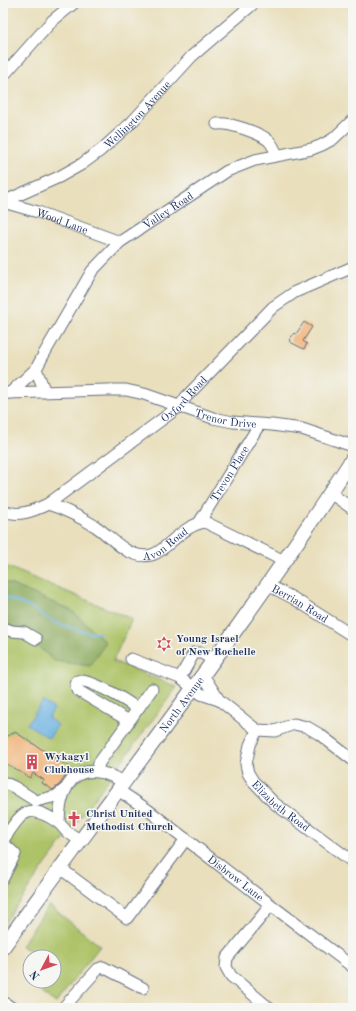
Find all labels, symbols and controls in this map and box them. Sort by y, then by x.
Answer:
street label: Wellington Avenue [103,79,173,151]
street label: Valley Road [142,191,196,232]
street label: Wood Lane [34,208,89,237]
street label: Oxford Road [160,375,210,425]
street label: Trenor Drive [193,408,257,431]
street label: Trevon Place [209,445,252,504]
street label: Avon Road [142,526,191,563]
street label: Berrian Road [269,584,330,626]
place label: Young Israel of New Rochelle [176,634,256,658]
synagogue icon: Young Israel of New Rochelle [155,635,173,653]
street label: North Avenue [158,675,207,735]
place label: Wykagyl Clubhouse [44,752,94,776]
building icon: Wykagyl Clubhouse [23,753,41,771]
street label: Elizabeth Road [249,779,311,834]
place label: Christ United Methodist Church [86,809,173,833]
church icon: Christ United Methodist Church [65,810,83,828]
street label: Disbrow Lane [205,854,265,904]
north arrow [22,949,62,989]
text: N [28,967,42,981]

